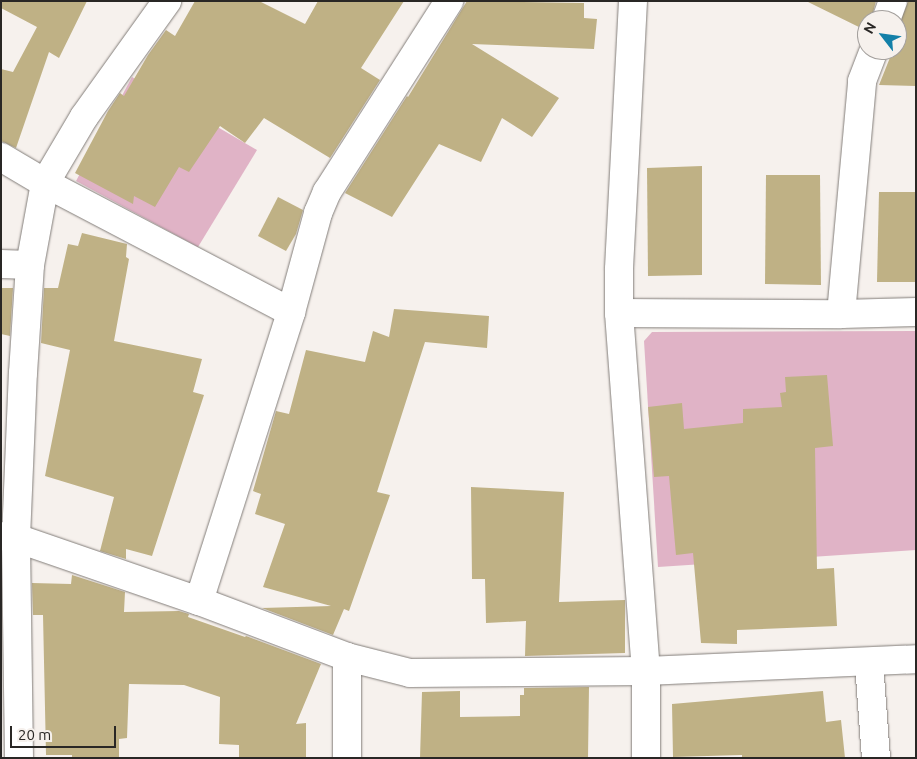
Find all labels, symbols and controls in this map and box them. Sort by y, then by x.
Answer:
north arrow [857,10,907,60]
text: N [860,19,879,37]
scale bar [12,716,119,748]
text: 20 m [18,726,51,743]

